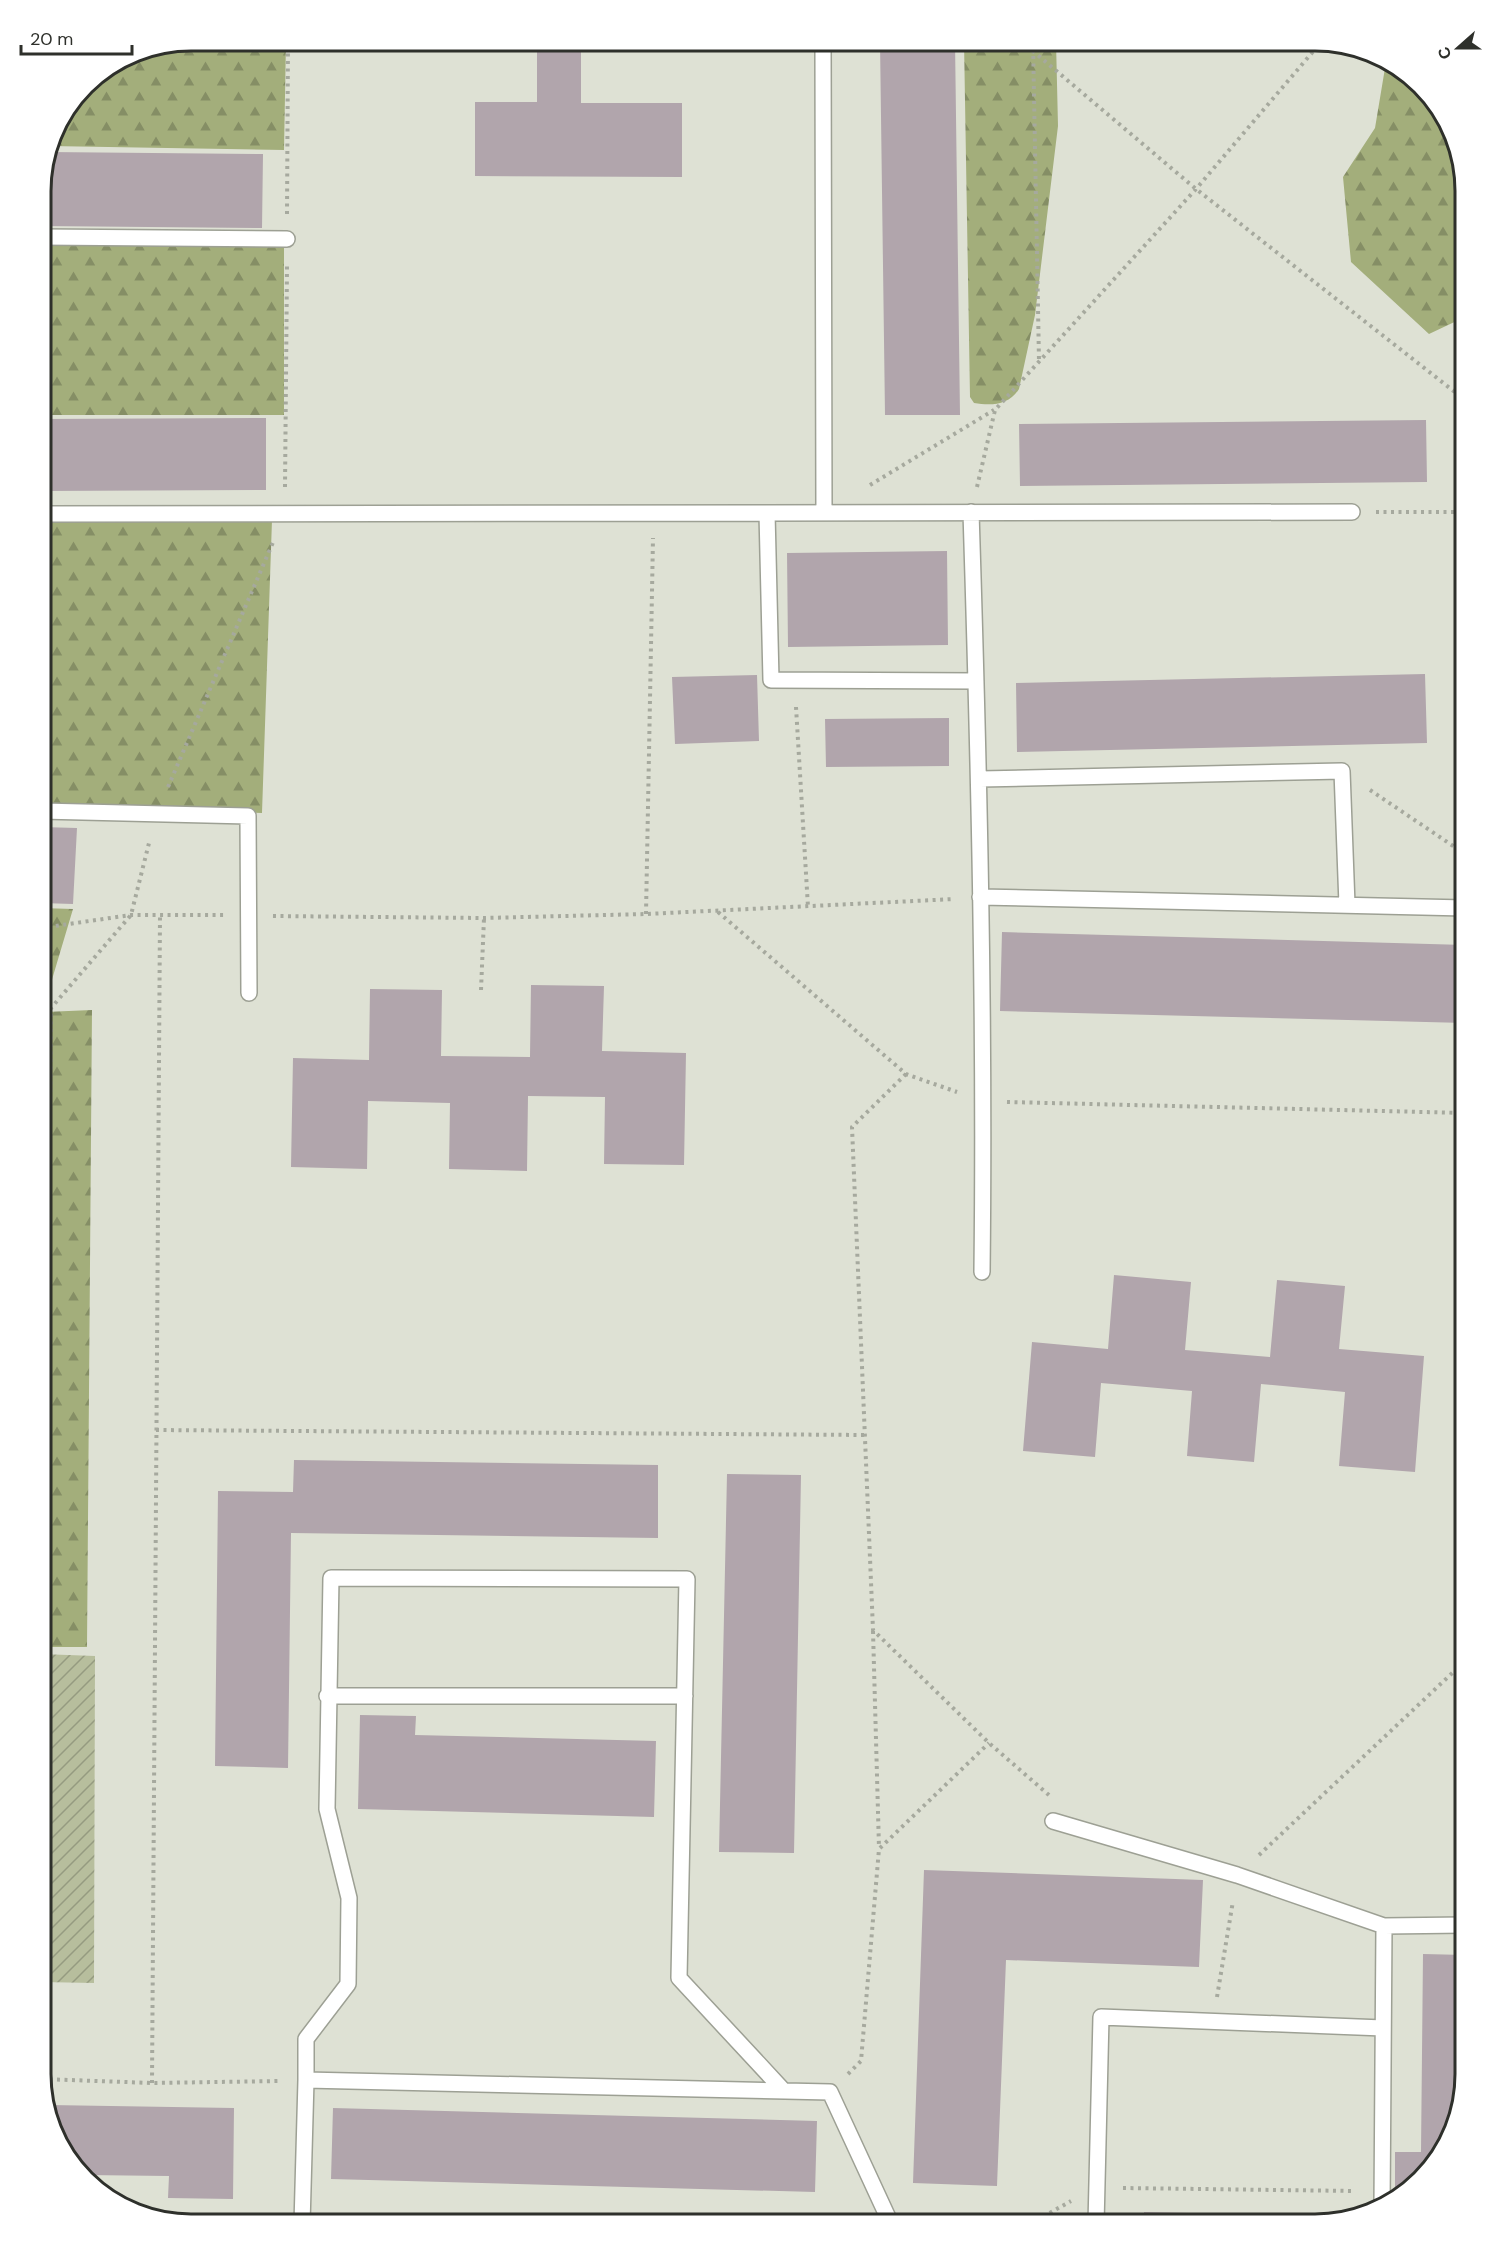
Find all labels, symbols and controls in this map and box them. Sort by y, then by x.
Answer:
scale bar [21,18,132,56]
north arrow [1428,18,1488,78]
text: 20 m [30,27,73,51]
text: С [1432,44,1456,62]

